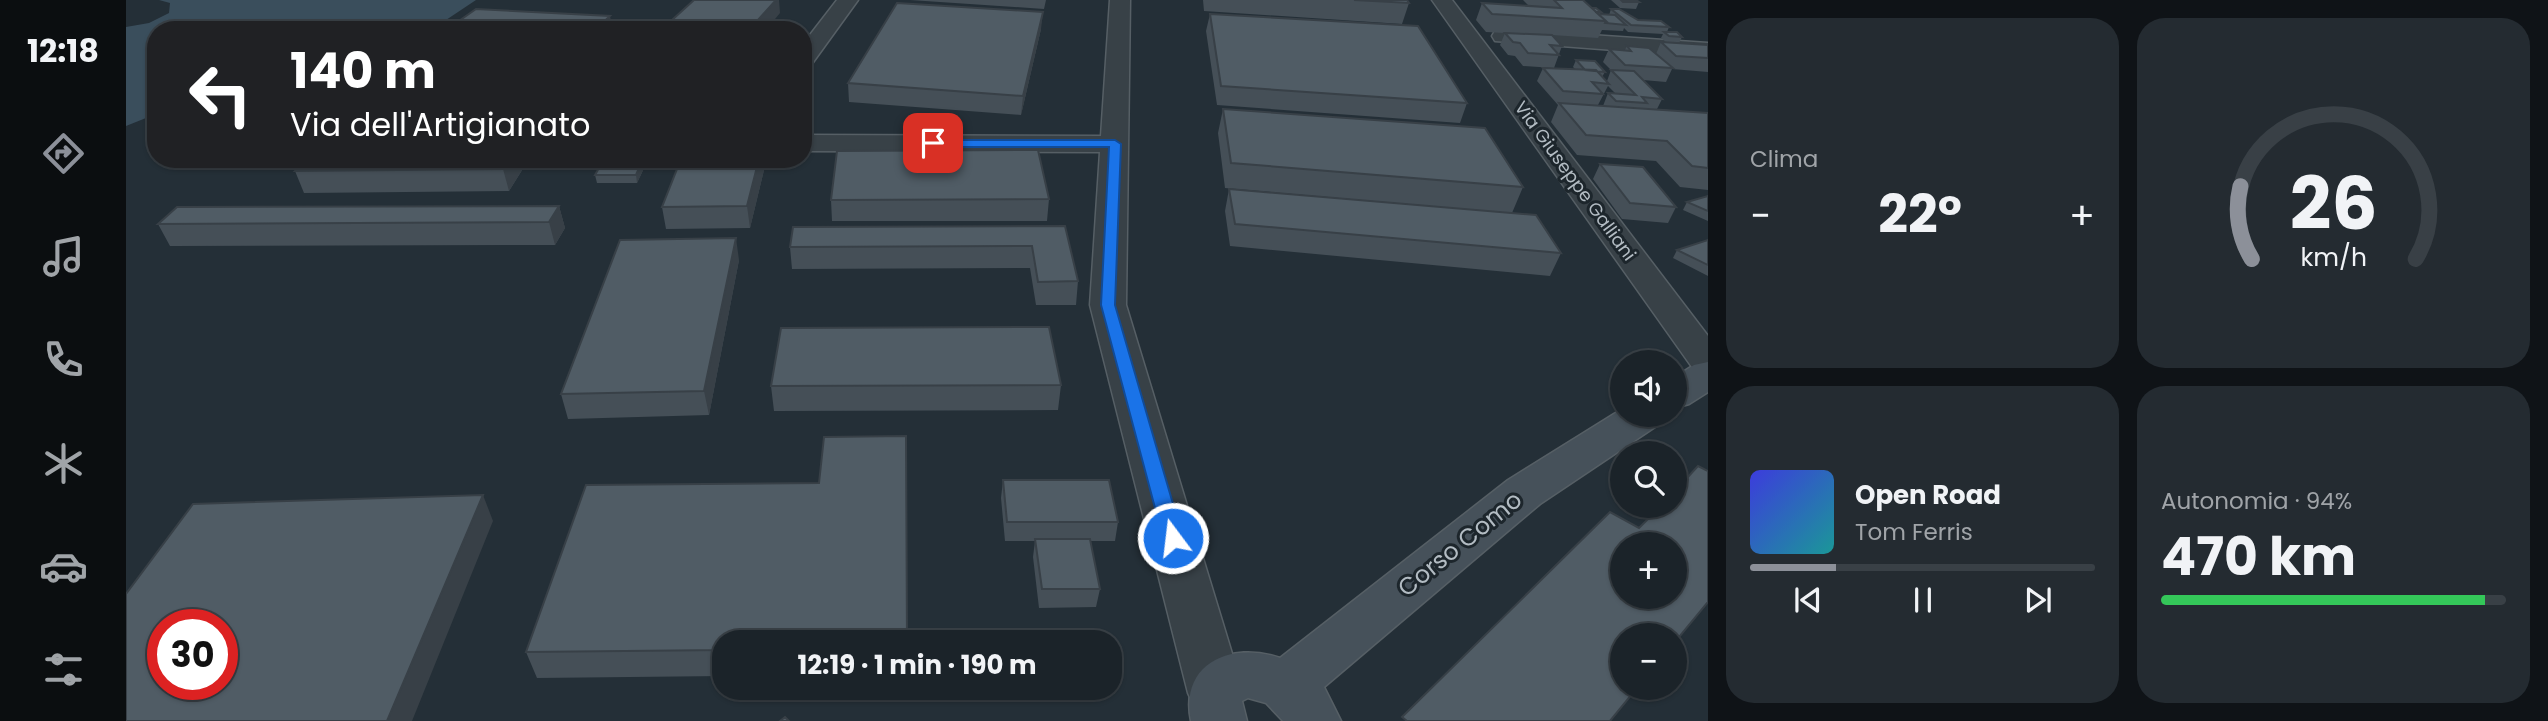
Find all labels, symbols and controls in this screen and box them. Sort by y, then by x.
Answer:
text: 12:18 [27,28,99,73]
text: 140 m [290,37,436,105]
icon: left [175,49,266,140]
street label: Via Giuseppe Galliani [1509,96,1642,266]
text: Via dell'Artigianato [290,102,590,147]
pin [903,113,963,173]
icon: arrive [914,124,952,162]
icon: directions [39,129,88,178]
text: Clima [1750,143,1818,175]
text: 26 [2290,153,2377,254]
text: 22° [1878,178,1962,251]
text: − [1750,189,1771,242]
text: + [2069,189,2095,242]
icon: music [39,232,88,281]
text: km/h [2300,240,2367,275]
icon: phone [39,335,88,384]
map controls [1610,350,1687,700]
button: sound [1610,350,1687,427]
icon: climate [39,439,88,488]
button: search [1610,441,1687,518]
text: Open Road [1855,477,2001,513]
street label: Corso Como [1391,483,1529,604]
text: Autonomia · 94% [2161,485,2352,517]
position arrow [1136,501,1210,575]
text: Tom Ferris [1855,516,1973,548]
text: 470 km [2161,520,2356,593]
button: + [1610,532,1687,609]
icon: car [39,542,88,591]
icon: previous [1789,581,1827,619]
icon: pause [1904,581,1942,619]
icon: next [2019,581,2057,619]
speed limit sign: 30 [147,609,238,700]
button: − [1610,623,1687,700]
icon: filters [39,645,88,694]
text: 12:19 · 1 min · 190 m [797,647,1037,683]

